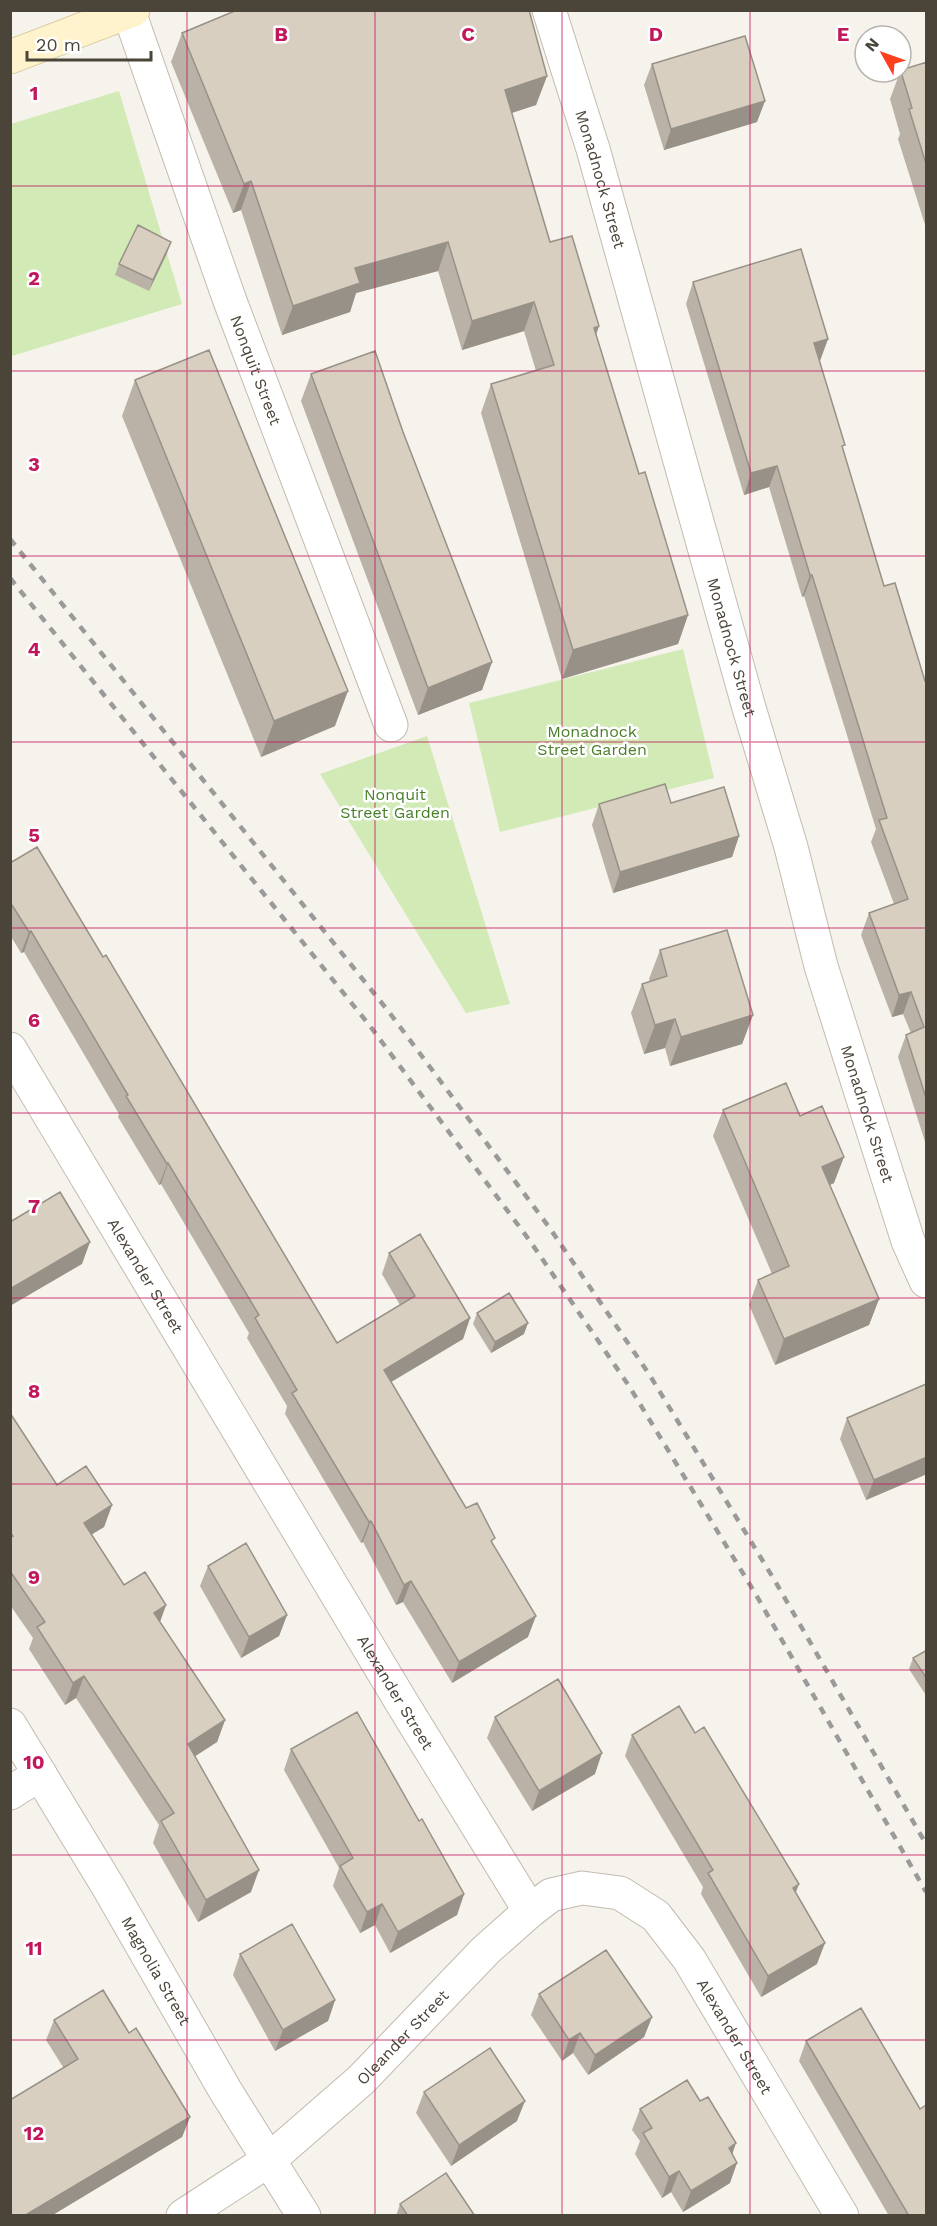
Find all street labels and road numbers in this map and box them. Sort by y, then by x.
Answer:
street label: Monadnock Street [571,108,629,251]
street label: Nonquit Street [226,313,285,428]
street label: Monadnock Street [703,576,760,719]
street label: Monadnock Street [837,1043,898,1185]
street label: Alexander Street [104,1215,187,1337]
street label: Alexander Street [353,1632,438,1754]
street label: Magnolia Street [117,1913,195,2029]
street label: Alexander Street [693,1975,776,2098]
street label: Oleander Street [353,1986,453,2089]

